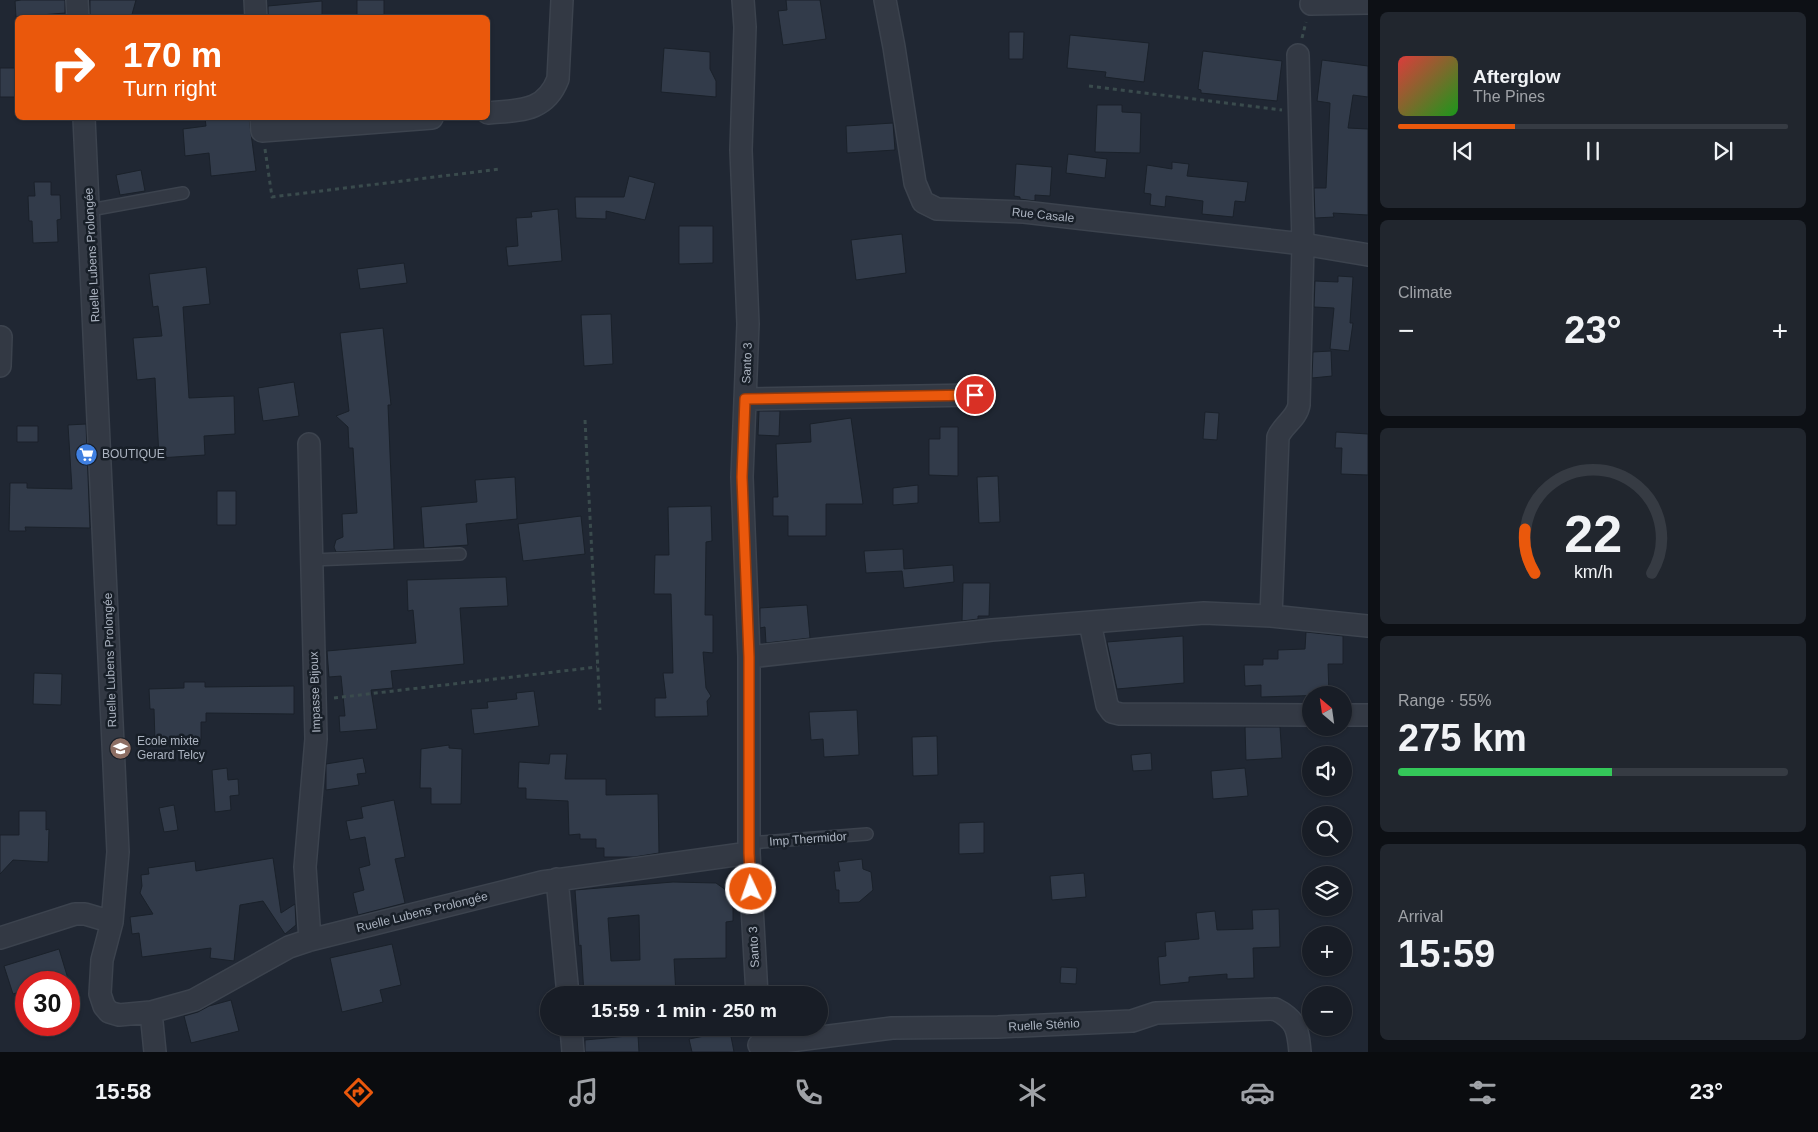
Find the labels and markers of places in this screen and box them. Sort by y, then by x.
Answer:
pin [954,374,996,416]
supermarket icon: BOUTIQUE [74,442,98,466]
place label: BOUTIQUE [102,447,165,461]
place label: Ecole mixte Gerard Telcy [137,734,205,762]
school or university icon: Ecole mixte Gerard Telcy [109,736,133,760]

